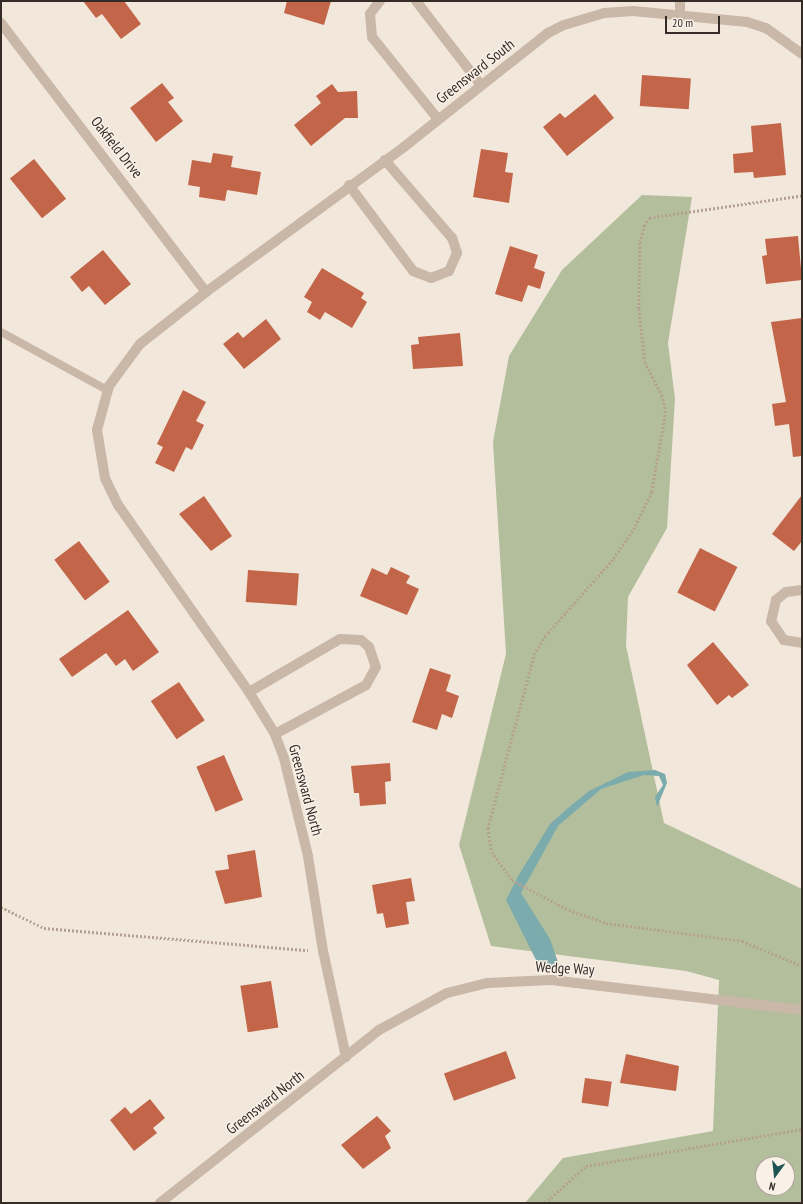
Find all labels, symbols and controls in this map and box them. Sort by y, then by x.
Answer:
scale bar [667,8,722,34]
text: 20 m [672,15,693,30]
street label: Greensward South [432,35,518,107]
street label: Oakfield Drive [87,113,147,181]
street label: Greensward North [285,742,327,838]
street label: Wedge Way [535,957,595,979]
street label: Greensward North [223,1066,307,1138]
north arrow [755,1156,795,1196]
text: N [767,1179,777,1194]

